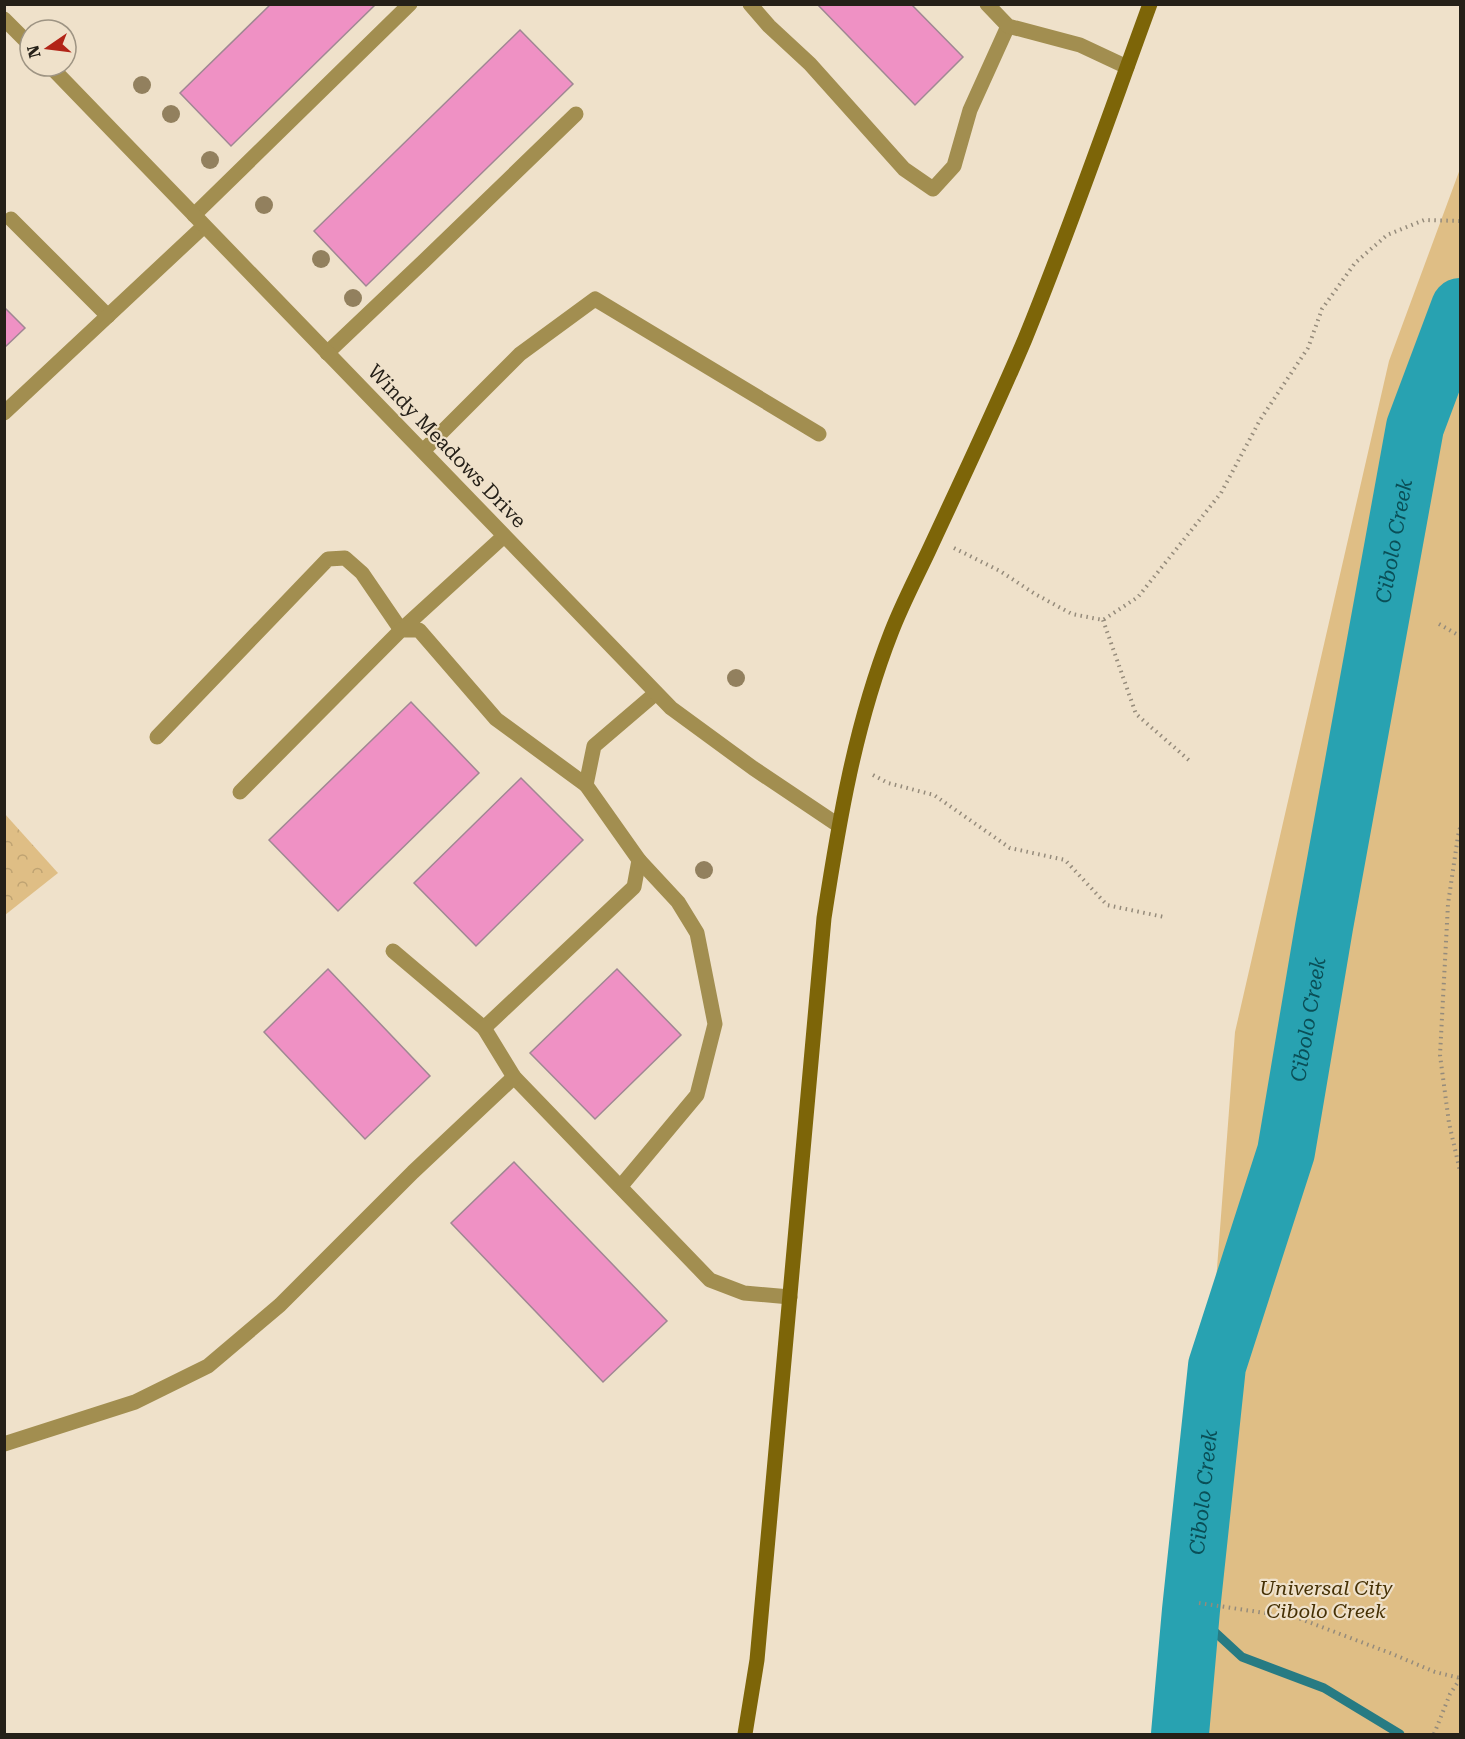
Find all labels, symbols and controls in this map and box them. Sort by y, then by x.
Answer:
north arrow [18,18,78,78]
text: N [23,43,45,60]
street label: Windy Meadows Drive [363,359,531,533]
water label: Cibolo Creek [1371,477,1417,605]
water label: Cibolo Creek [1286,955,1331,1084]
water label: Cibolo Creek [1185,1428,1222,1556]
park label: Universal City Cibolo Creek [1260,1576,1393,1623]

